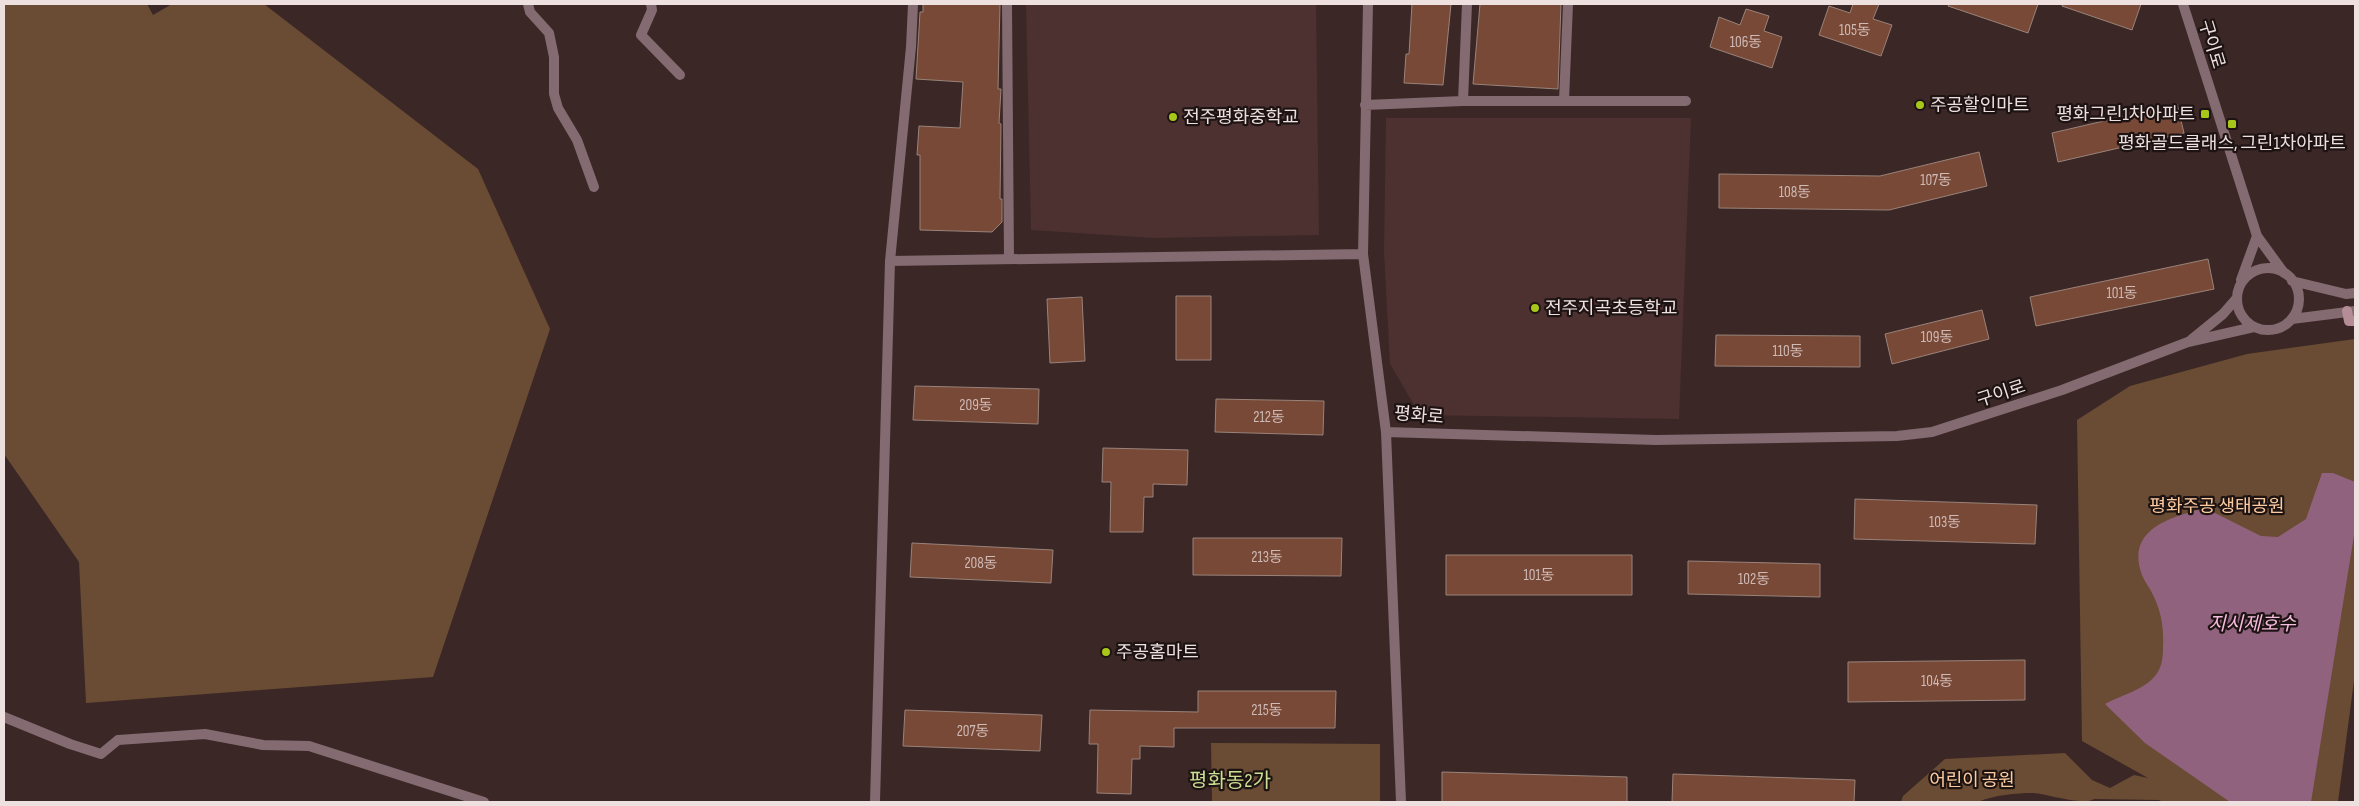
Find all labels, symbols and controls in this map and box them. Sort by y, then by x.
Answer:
street label: 구이로 [2194,17,2229,71]
house number: 105동 [1839,21,1871,40]
house number: 106동 [1730,33,1762,52]
place label: 주공할인마트 [1930,95,2029,116]
marker: 주공할인마트 [1914,99,1926,111]
place label: 평화그린1차아파트 [2056,104,2195,125]
place label: 전주평화중학교 [1183,107,1299,128]
marker: 평화그린1차아파트 [2199,108,2211,120]
marker: 전주평화중학교 [1167,111,1179,123]
marker: 평화골드클래스, 그린1차아파트 [2226,118,2238,130]
place label: 평화골드클래스, 그린1차아파트 [2118,133,2346,154]
house number: 107동 [1920,171,1952,190]
house number: 108동 [1779,183,1811,202]
house number: 101동 [2107,284,2138,303]
place label: 전주지곡초등학교 [1545,298,1677,319]
marker: 전주지곡초등학교 [1529,302,1541,314]
house number: 109동 [1921,328,1953,347]
house number: 110동 [1773,342,1804,361]
street label: 구이로 [1974,376,2028,411]
house number: 209동 [959,396,993,415]
street label: 평화로 [1393,403,1445,428]
house number: 212동 [1253,408,1285,427]
park label: 평화주공 생태공원 [2149,496,2285,517]
house number: 103동 [1929,513,1961,532]
house number: 213동 [1251,548,1283,567]
house number: 208동 [964,554,998,573]
house number: 101동 [1524,566,1555,585]
house number: 102동 [1738,570,1770,589]
water label: 지시제호수 [2208,613,2296,636]
place label: 주공홈마트 [1116,642,1199,663]
marker: 주공홈마트 [1100,646,1112,658]
house number: 104동 [1921,672,1953,691]
house number: 215동 [1251,701,1283,720]
house number: 207동 [957,722,989,741]
district label: 평화동2가 [1189,769,1271,793]
park label: 어린이 공원 [1929,770,2015,791]

